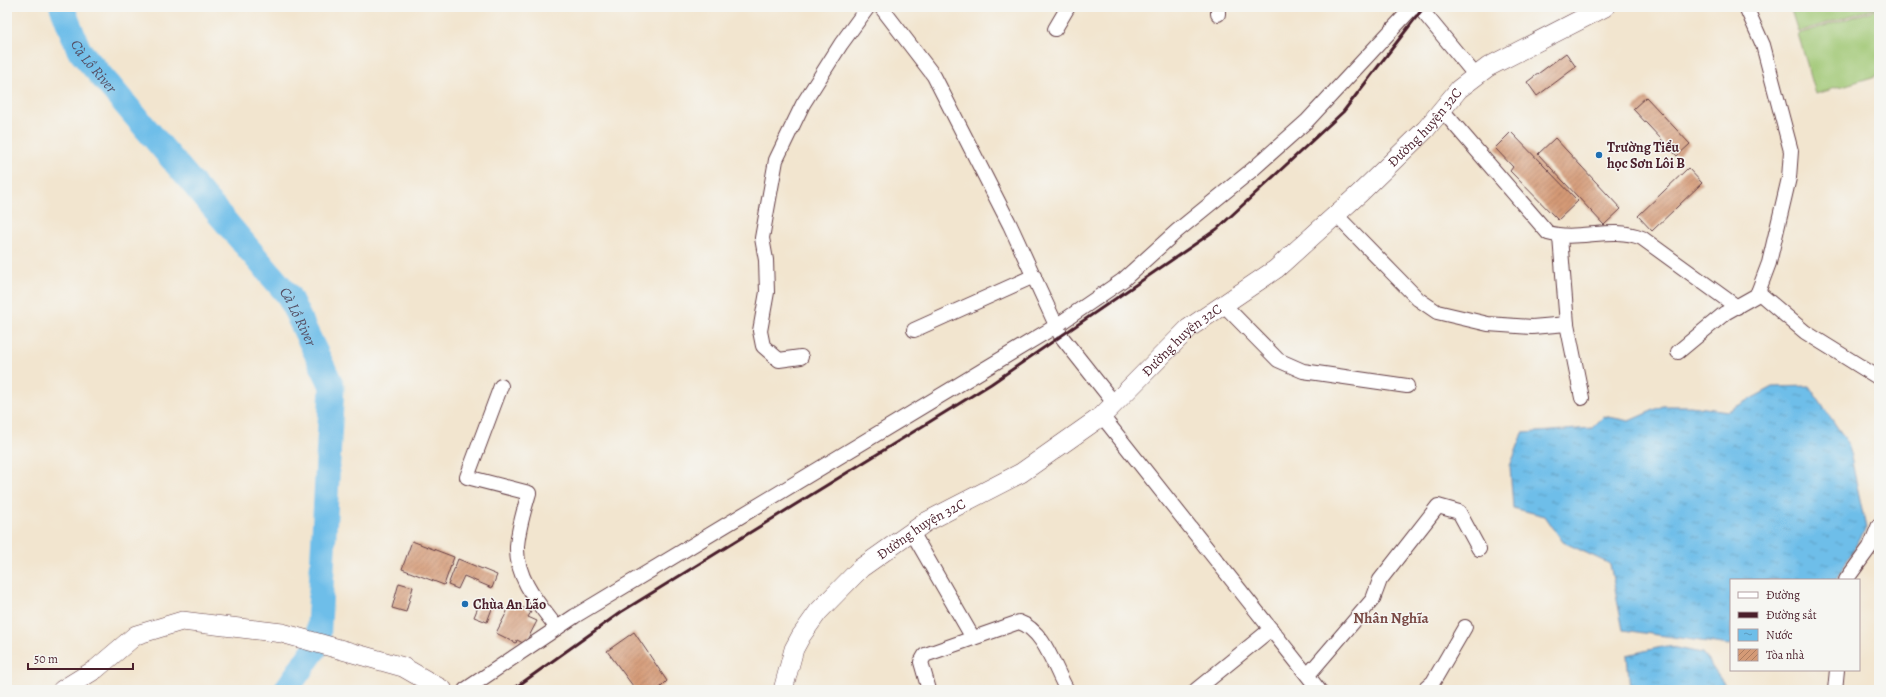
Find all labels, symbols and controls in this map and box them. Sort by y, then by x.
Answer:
water label: Cà Lồ River [66,37,122,98]
street label: Đường huyện 32C [1383,83,1466,171]
place label: Trường Tiểu học Sơn Lôi B [1607,138,1685,173]
marker: Trường Tiểu học Sơn Lôi B [1594,150,1604,160]
water label: Cà Lồ River [275,282,321,350]
street label: Đường huyện 32C [1137,299,1225,380]
street label: Đường huyện 32C [873,494,969,564]
legend [1730,579,1860,671]
text: Đường [1766,587,1800,603]
place label: Chùa An Lão [473,595,546,614]
marker: Chùa An Lão [460,599,470,609]
text: Đường sắt [1766,607,1817,623]
district label: Nhân Nghĩa [1353,608,1430,628]
text: Nước [1766,627,1793,643]
scale bar [28,645,133,671]
text: Tòa nhà [1766,647,1805,663]
text: 50 m [34,651,58,667]

